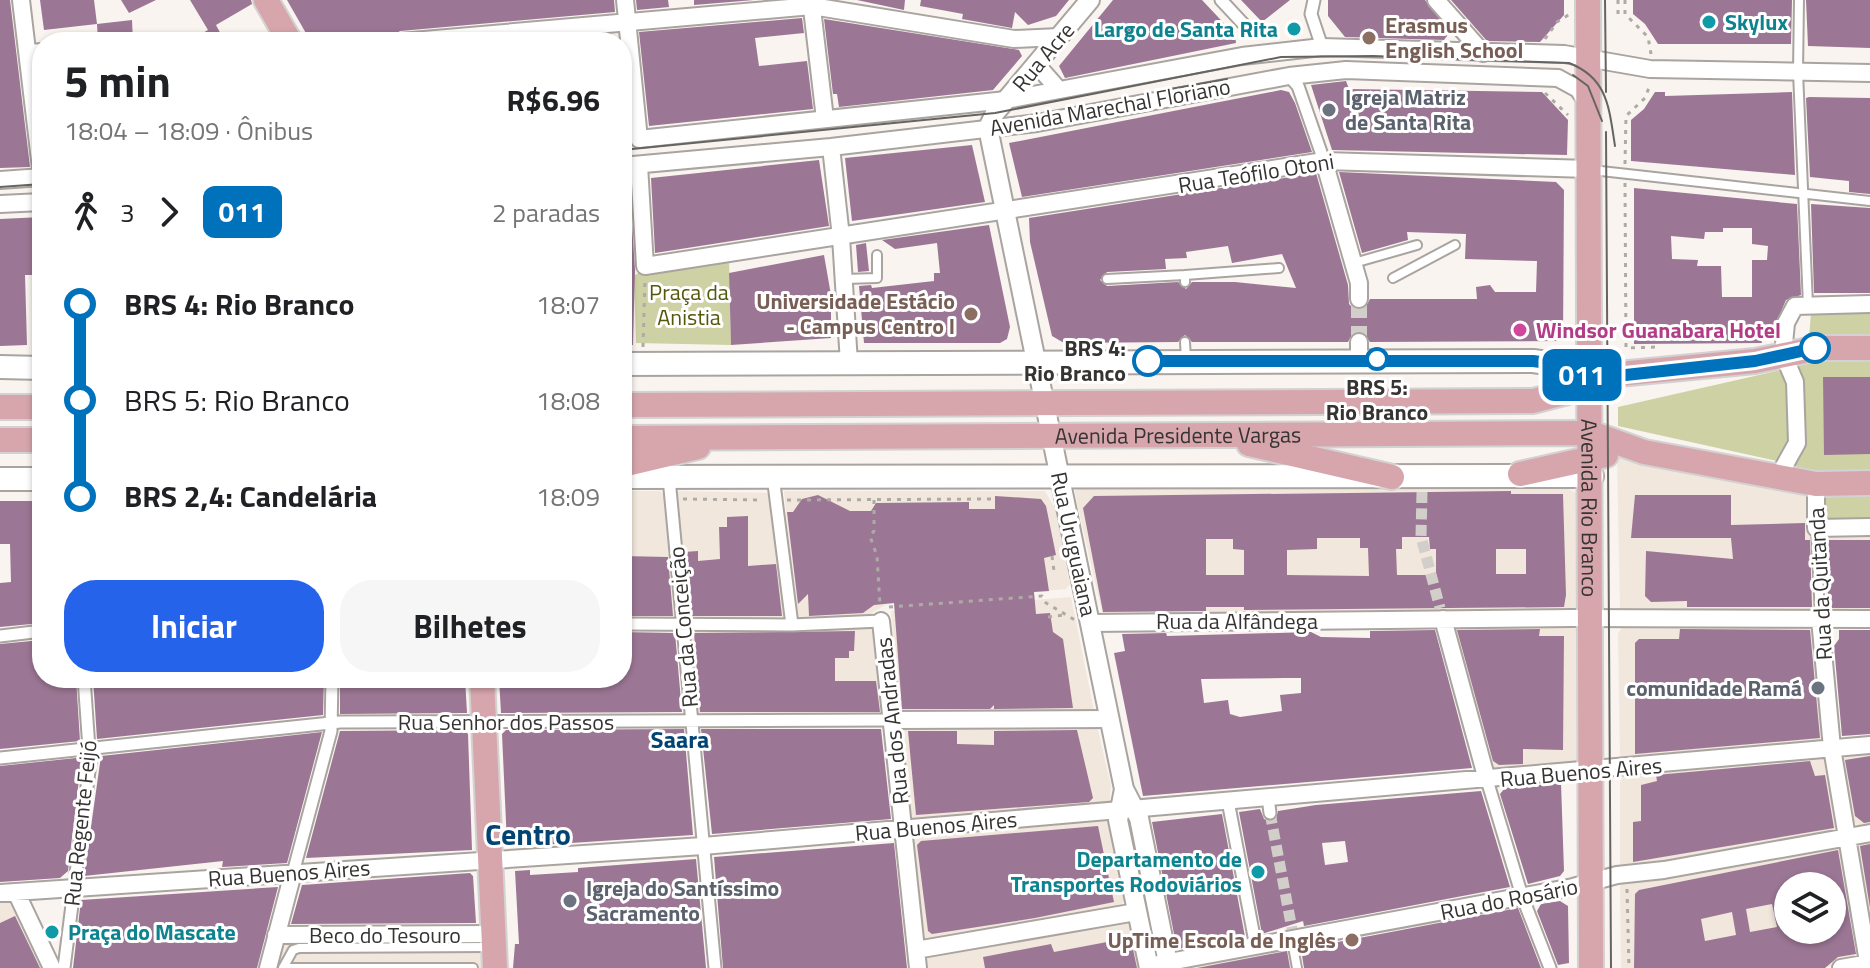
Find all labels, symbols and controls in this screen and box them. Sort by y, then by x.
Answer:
place label: Skylux [1725,5,1788,39]
place label: Erasmus English School [1385,8,1523,67]
place label: Largo de Santa Rita [1094,12,1278,46]
marker: Skylux [1700,13,1718,31]
street label: Rua Acre [1004,15,1082,99]
marker: Largo de Santa Rita [1285,20,1303,38]
marker: Erasmus English School [1360,29,1378,47]
text: 5 min [64,47,171,114]
street label: Avenida Marechal Floriano [987,69,1233,145]
text: R$6.96 [507,77,600,123]
place label: Igreja Matriz de Santa Rita [1345,80,1471,139]
marker: Igreja Matriz de Santa Rita [1320,101,1338,119]
text: 18:04 – 18:09 · Ônibus [64,111,313,150]
street label: Rua Teófilo Otoni [1176,144,1336,202]
icon: walk [64,190,108,234]
icon: forward [147,190,191,234]
text: 011 [219,190,266,233]
text: 3 [120,193,135,232]
text: 2 paradas [492,193,600,232]
park label: Praça da Anistia [649,275,729,334]
text: BRS 4: Rio Branco [124,281,354,327]
place label: Universidade Estácio - Campus Centro I [756,284,955,343]
text: 18:07 [536,285,600,324]
marker: Universidade Estácio - Campus Centro I [962,305,980,323]
place label: Windsor Guanabara Hotel [1536,313,1781,347]
marker: Windsor Guanabara Hotel [1511,321,1529,339]
place label: BRS 4: Rio Branco [1024,331,1126,390]
unlabelled marker [1800,333,1830,363]
marker: BRS 4: Rio Branco [1133,346,1163,376]
marker: BRS 5: Rio Branco [1366,348,1388,370]
line badge: 011 [1536,349,1628,401]
text: 011 [1558,353,1606,396]
place label: BRS 5: Rio Branco [1326,370,1428,429]
text: BRS 5: Rio Branco [124,377,350,423]
text: 18:08 [536,381,600,420]
street label: Avenida Presidente Vargas [1055,417,1301,453]
street label: Avenida Rio Branco [1572,419,1607,597]
street label: Rua Uruguaiana [1042,468,1106,620]
text: BRS 2,4: Candelária [124,473,377,519]
text: 18:09 [536,477,600,516]
street label: Rua da Quitanda [1799,507,1841,661]
street label: Rua da Conceição [659,545,707,709]
button: Iniciar [64,580,324,672]
button: Bilhetes [340,580,600,672]
street label: Rua da Alfândega [1156,604,1318,638]
street label: Rua dos Andradas [866,636,918,806]
place label: comunidade Ramá [1626,671,1802,705]
marker: comunidade Ramá [1809,679,1827,697]
street label: Rua Senhor dos Passos [398,705,614,739]
district label: Saara [651,721,709,757]
street label: Rua Regente Feijó [54,738,106,908]
street label: Rua Buenos Aires [1499,748,1663,796]
street label: Rua Buenos Aires [854,802,1018,850]
district label: Centro [485,811,571,857]
place label: Departamento de Transportes Rodoviários [1011,842,1242,901]
street label: Rua Buenos Aires [207,850,371,896]
marker: Departamento de Transportes Rodoviários [1249,863,1267,881]
street label: Rua do Rosário [1437,869,1581,929]
place label: Igreja do Santíssimo Sacramento [586,871,779,930]
map controls [1774,872,1846,944]
button: layers [1774,872,1846,944]
marker: Igreja do Santíssimo Sacramento [561,892,579,910]
place label: Praça do Mascate [68,915,236,949]
street label: Beco do Tesouro [309,918,461,952]
marker: Praça do Mascate [43,923,61,941]
place label: UpTime Escola de Inglês [1108,923,1336,957]
marker: UpTime Escola de Inglês [1343,931,1361,949]

